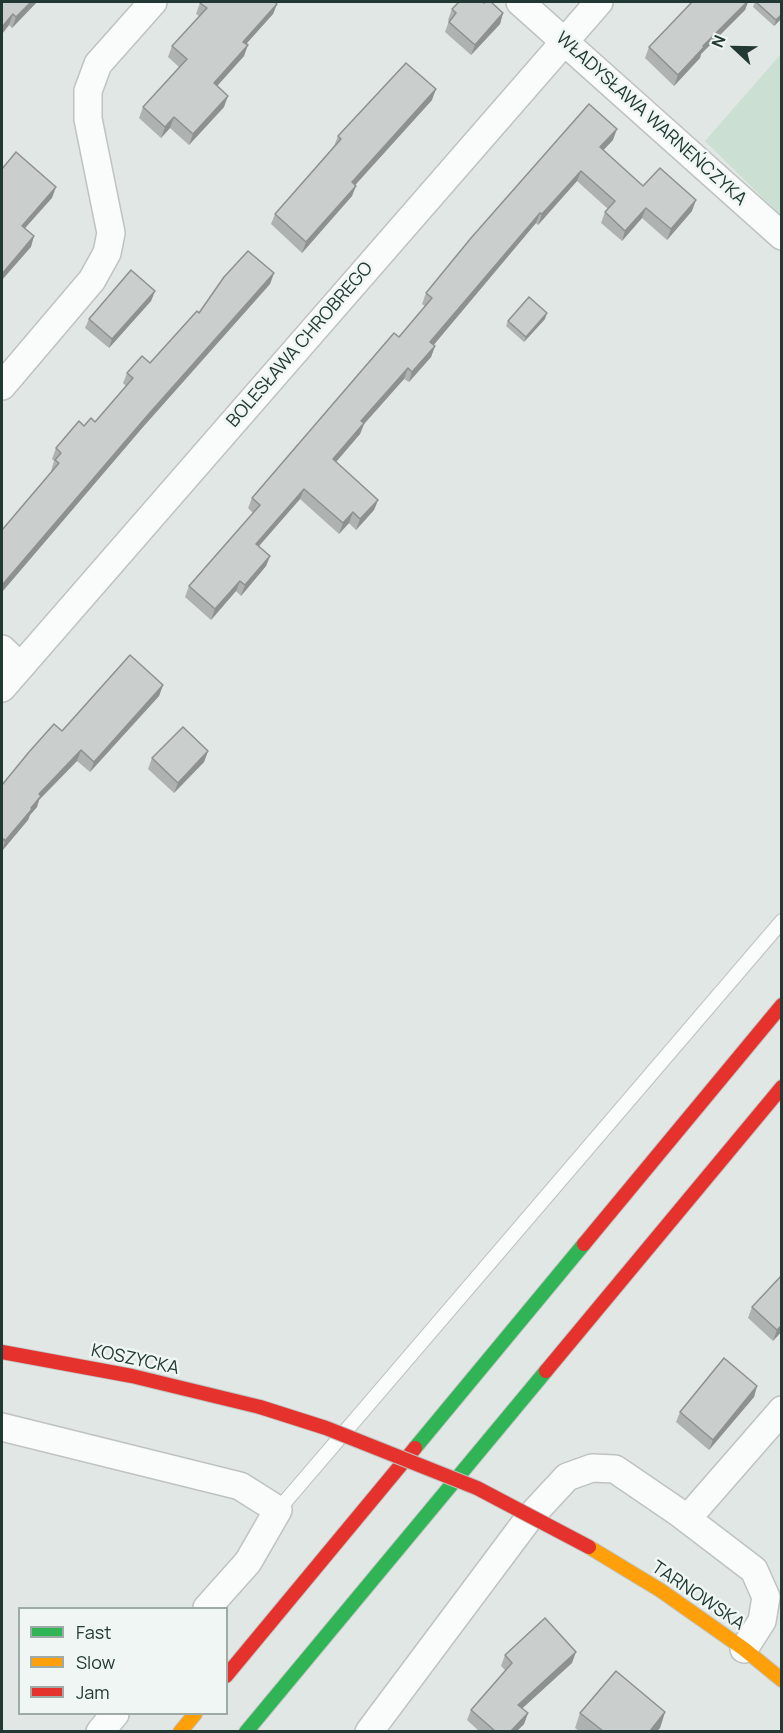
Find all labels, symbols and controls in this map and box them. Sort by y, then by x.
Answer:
north arrow [705,18,765,78]
street label: WŁADYSŁAWA WARNEŃCZYKA [551,28,751,210]
street label: BOLESŁAWA CHROBREGO [222,258,378,432]
street label: KOSZYCKA [89,1340,181,1380]
street label: TARNOWSKA [647,1557,749,1635]
legend [18,1607,228,1715]
text: Fast [76,1620,111,1644]
text: Slow [76,1650,115,1674]
text: Jam [76,1680,110,1704]

